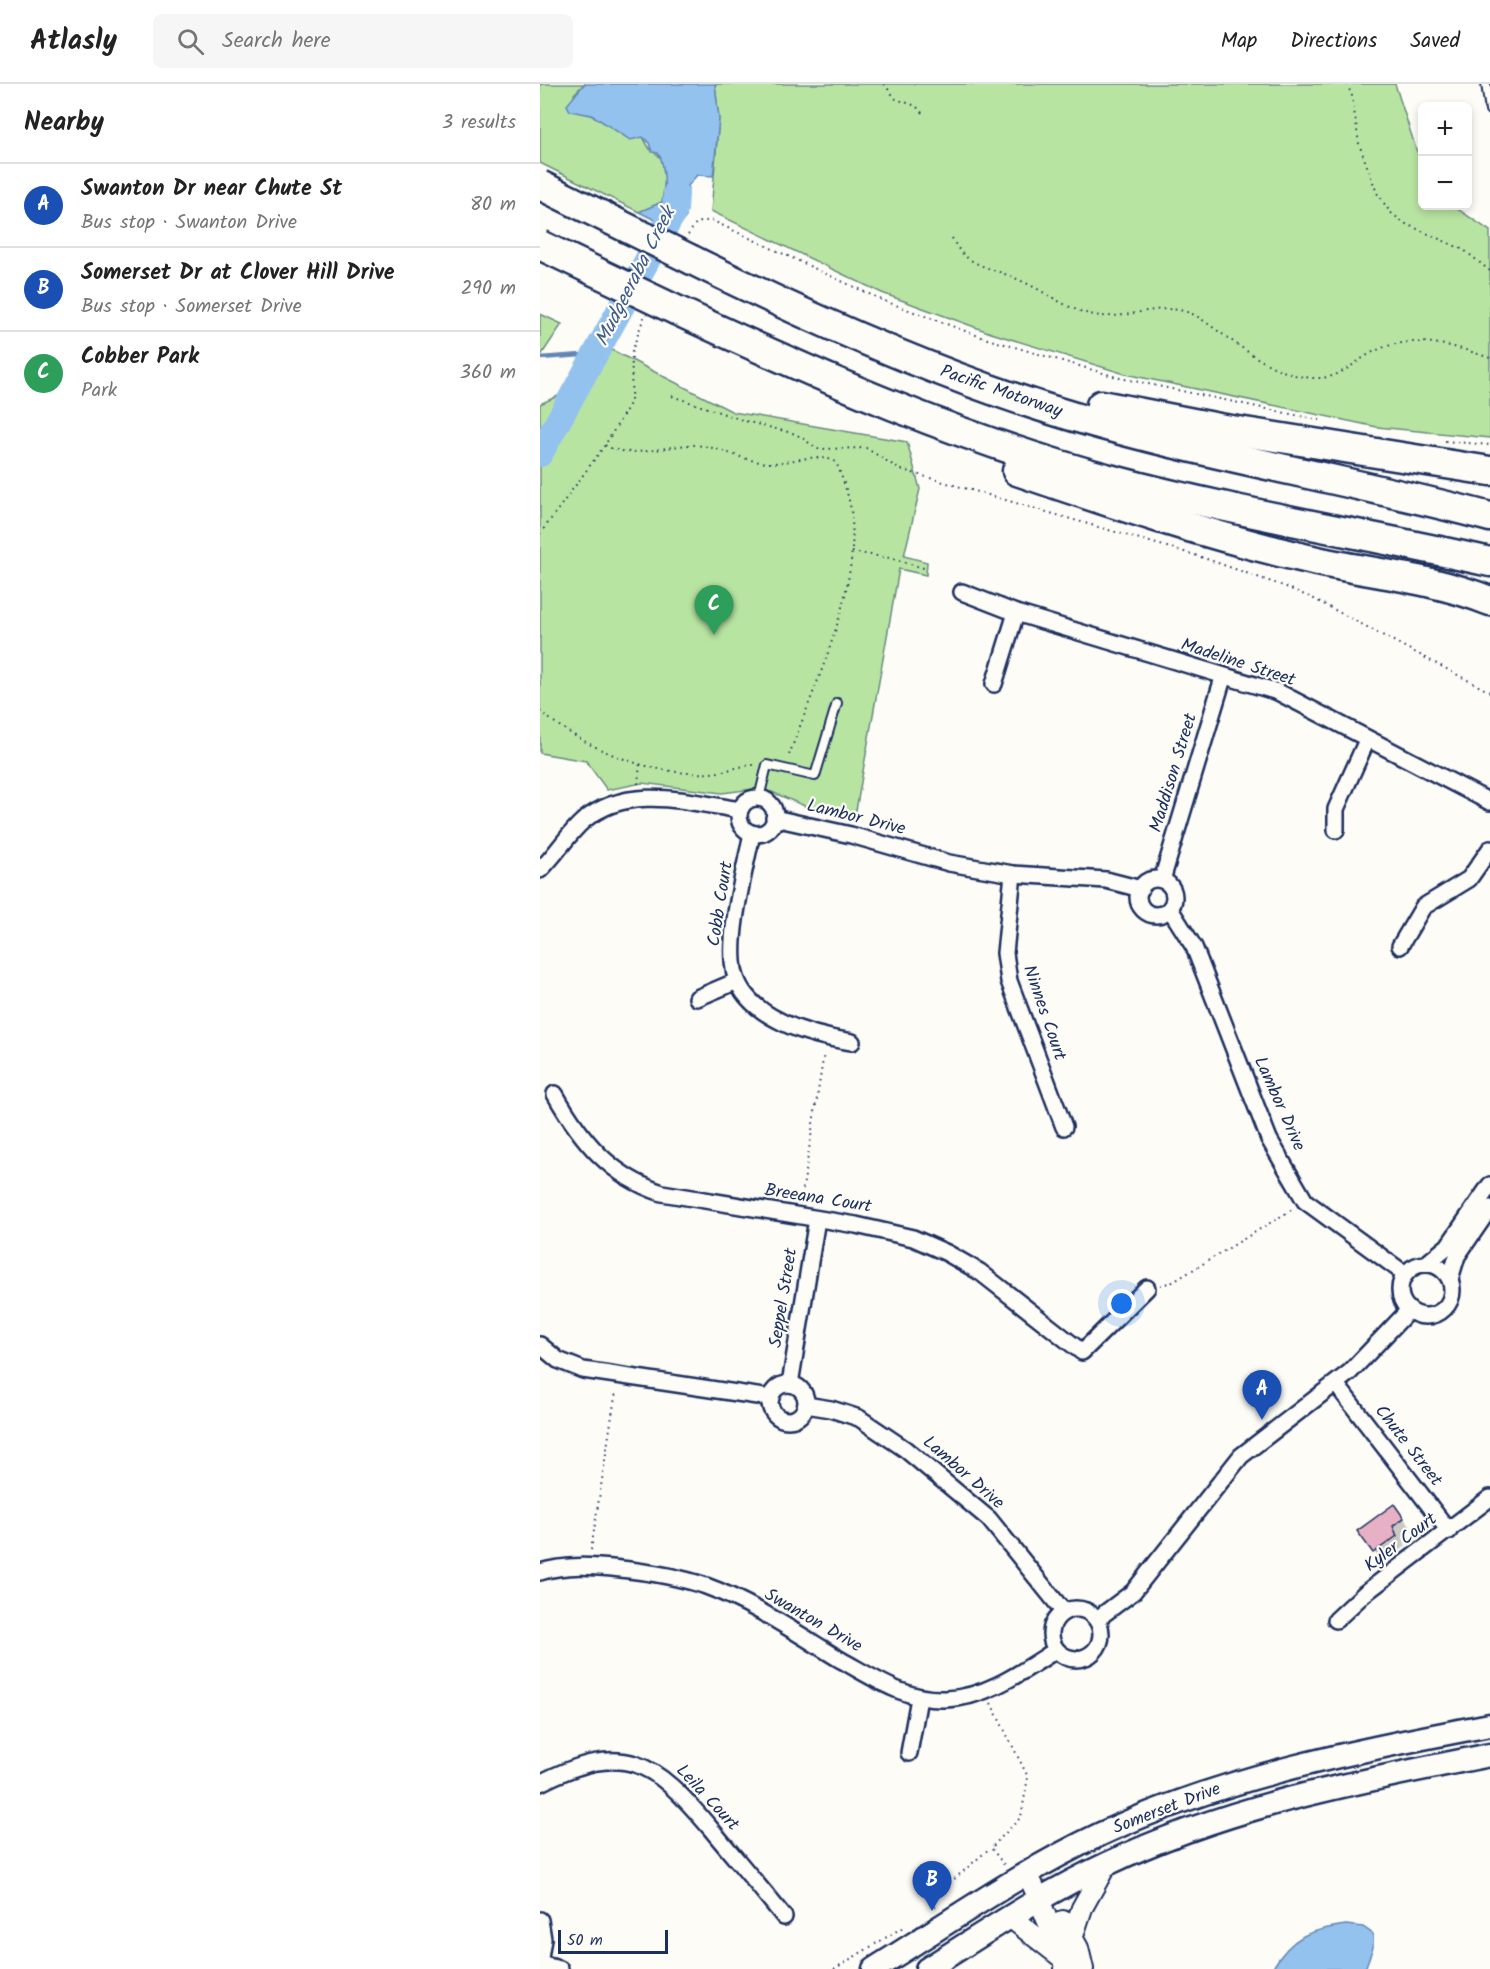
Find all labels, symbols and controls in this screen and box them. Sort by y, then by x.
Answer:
search box [153,14,573,68]
text: Atlasly [30,19,117,64]
text: Search here [222,24,331,59]
icon: search [174,25,207,58]
text: Map [1221,25,1257,58]
text: Directions [1290,25,1377,58]
text: Saved [1410,25,1460,58]
text: Nearby [24,102,104,144]
map controls [1418,102,1472,210]
button: + [1418,102,1472,156]
text: 3 results [442,107,516,139]
button: − [1418,156,1472,210]
text: Swanton Dr near Chute St [81,172,342,207]
text: A [37,189,50,221]
text: 80 m [470,189,516,221]
water label: Mudgeeraba Creek [587,199,686,352]
text: Bus stop · Swanton Drive [81,207,297,239]
text: Somerset Dr at Clover Hill Drive [81,256,394,291]
text: B [37,273,50,305]
text: 290 m [461,273,516,305]
text: Bus stop · Somerset Drive [81,291,302,323]
text: Cobber Park [81,340,199,375]
text: C [37,357,50,389]
text: 360 m [460,357,516,389]
street label: Pacific Motorway [936,358,1067,427]
text: Park [81,375,117,407]
pin: C [694,586,734,635]
street label: Madeline Street [1177,631,1300,695]
street label: Maddison Street [1142,709,1206,836]
street label: Lambor Drive [804,792,908,844]
street label: Cobb Court [700,858,742,949]
street label: Ninnes Court [1014,961,1074,1066]
street label: Lambor Drive [1245,1052,1313,1156]
street label: Breeana Court [762,1176,875,1222]
street label: Seppel Street [762,1245,806,1350]
your location [1107,1289,1136,1318]
pin: A [1242,1370,1282,1420]
street label: Chute Street [1367,1399,1450,1494]
street label: Lambor Drive [915,1429,1011,1517]
street label: Kyler Court [1358,1505,1445,1580]
street label: Swanton Drive [758,1581,868,1661]
street label: Leila Court [668,1758,747,1839]
street label: Somerset Drive [1109,1775,1225,1843]
pin: B [912,1862,952,1911]
scale bar [558,1927,668,1954]
text: 50 m [567,1928,603,1953]

